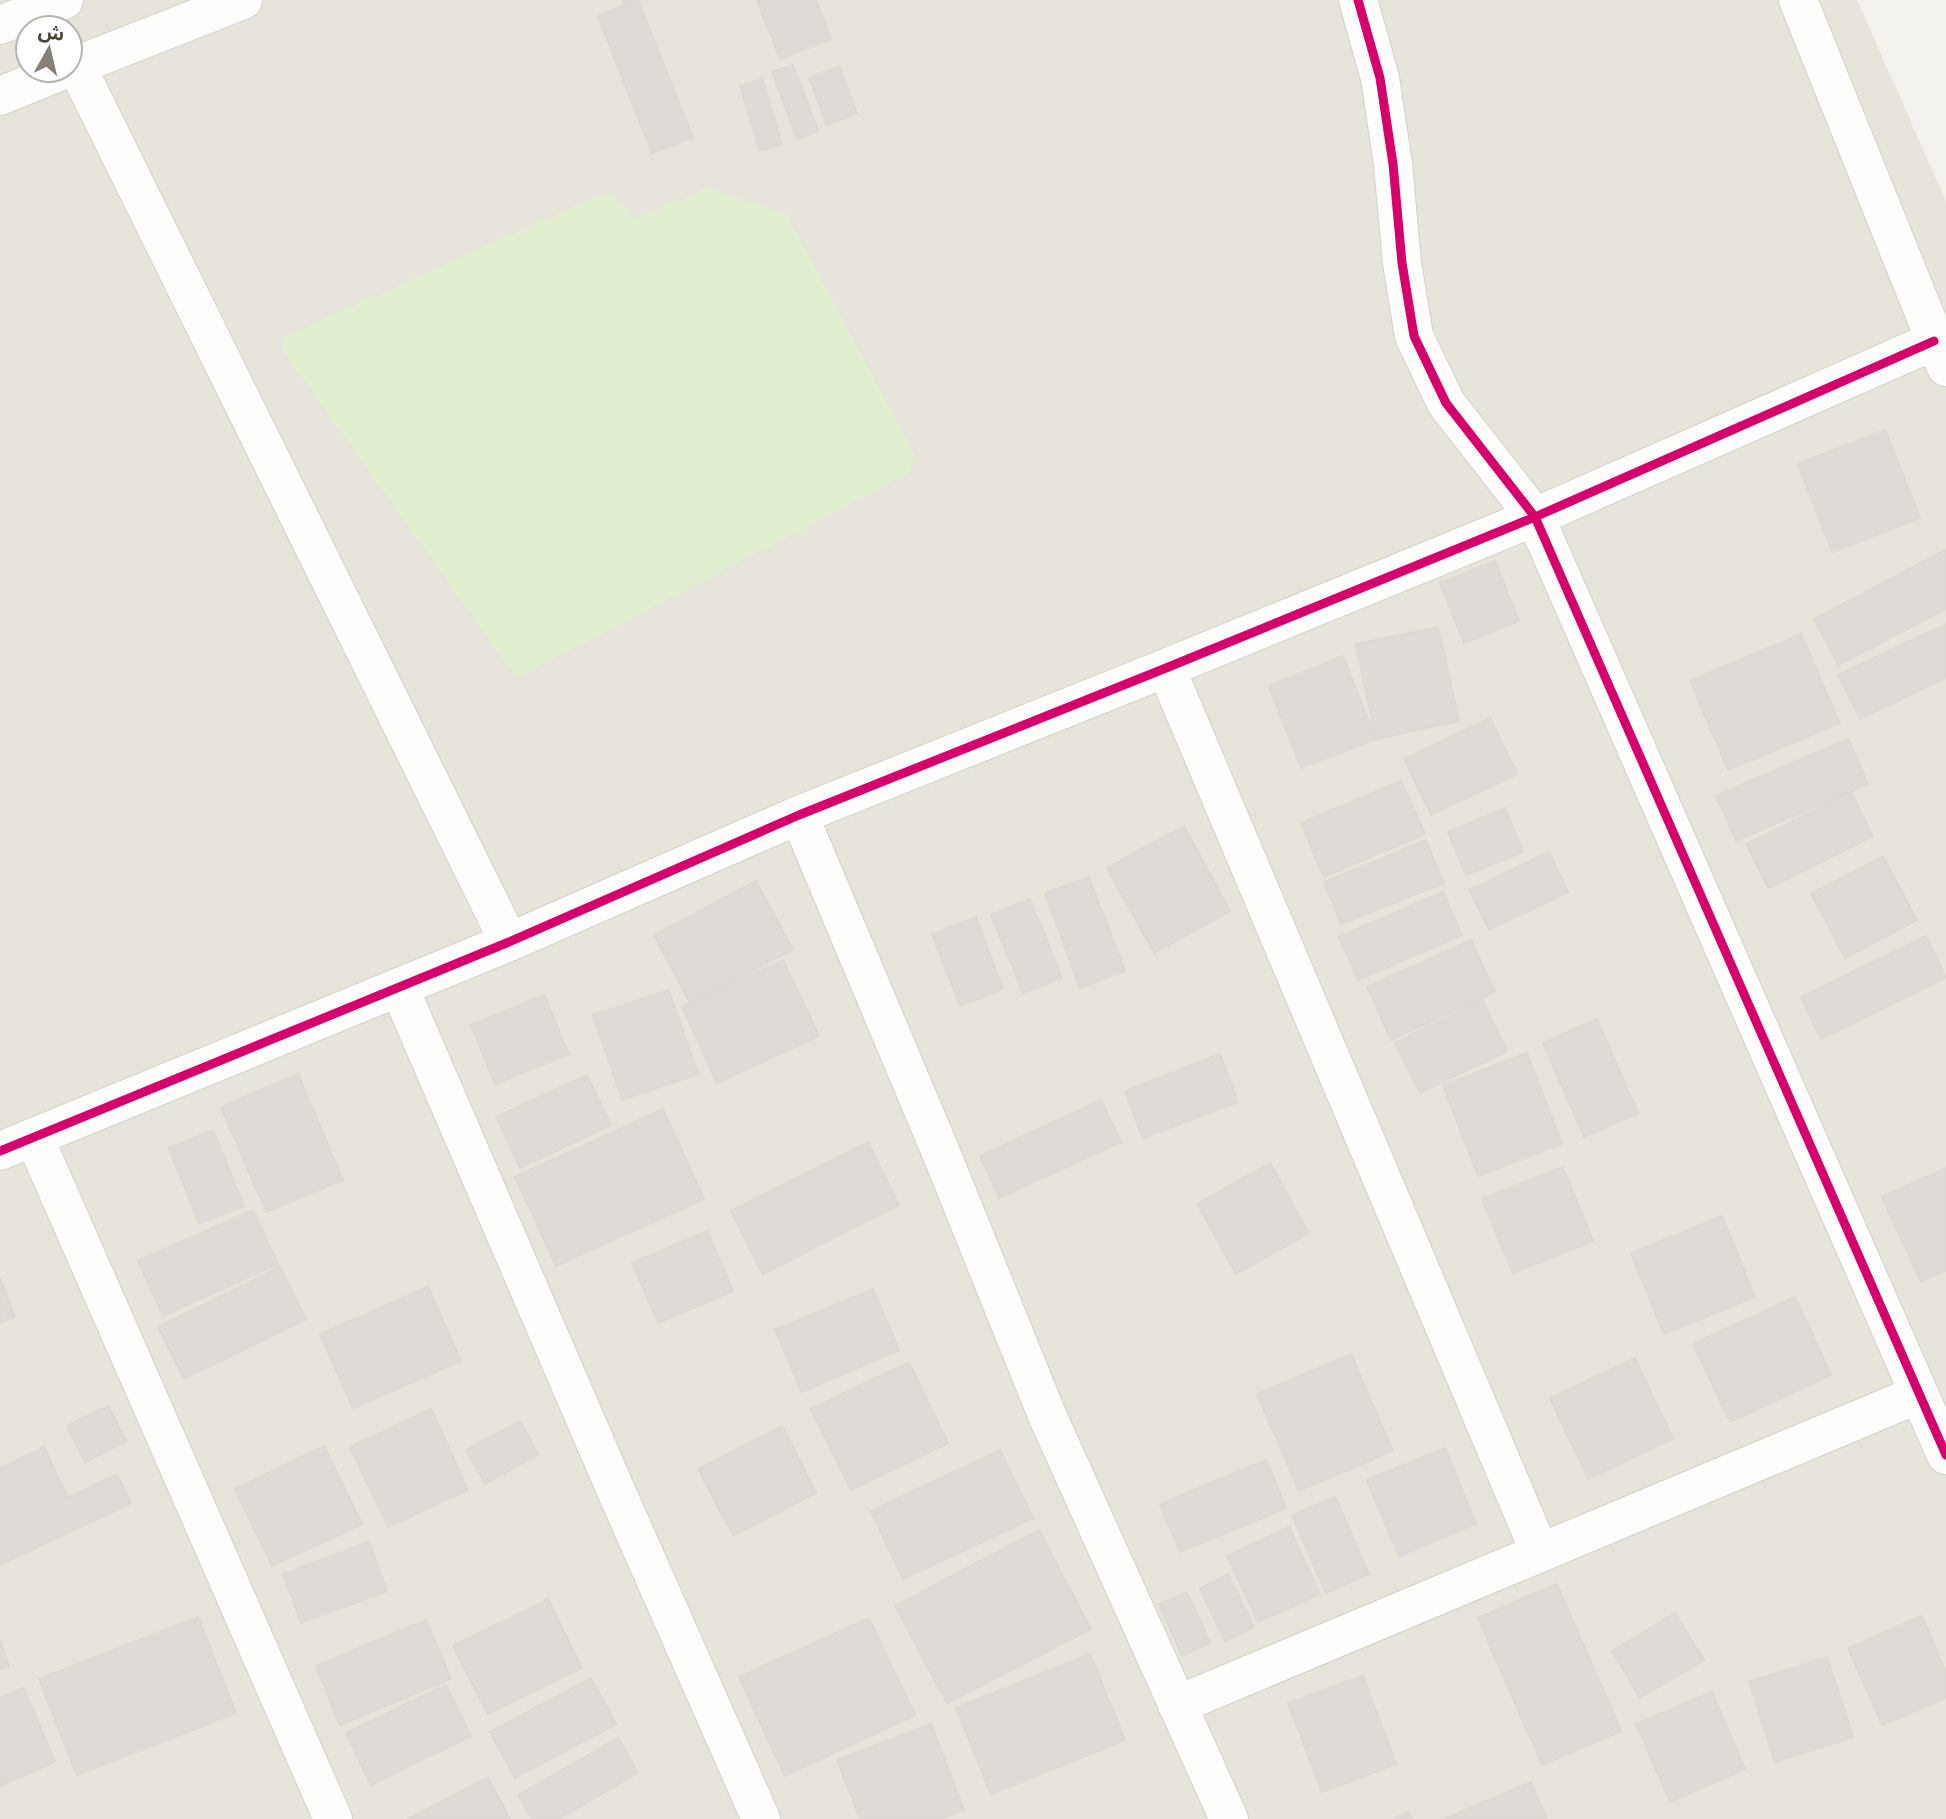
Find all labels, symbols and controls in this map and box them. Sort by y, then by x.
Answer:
north arrow [14,14,84,84]
text: ش [37,17,66,47]

